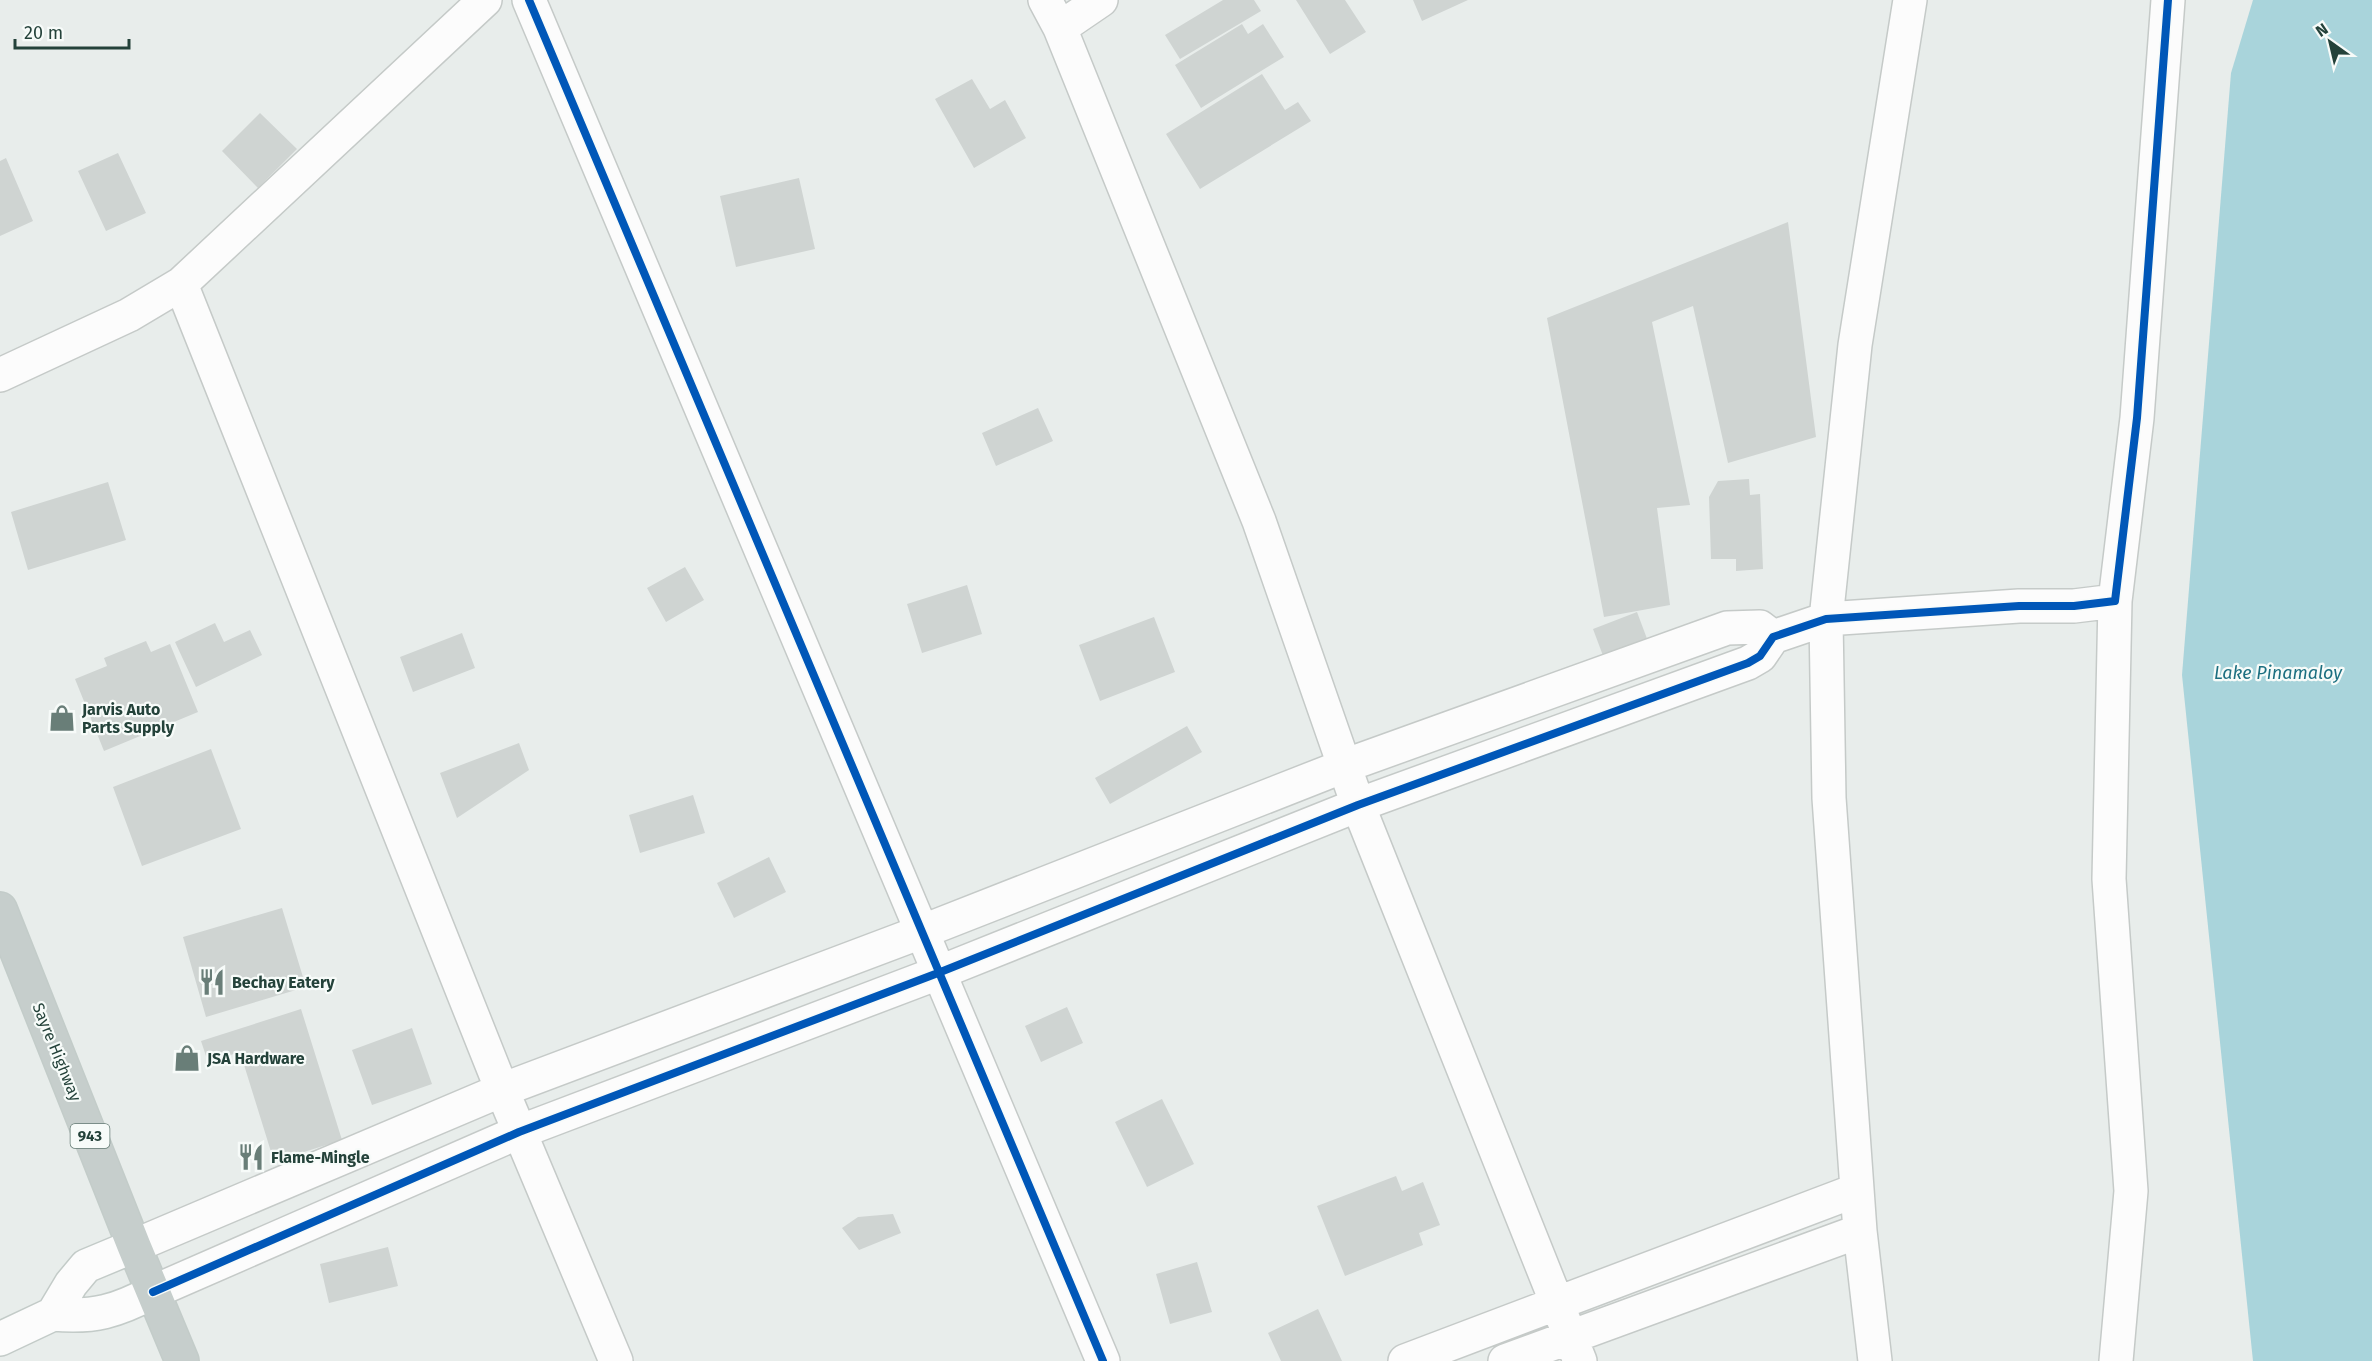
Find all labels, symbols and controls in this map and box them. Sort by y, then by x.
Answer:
scale bar [15,12,129,50]
north arrow [2300,12,2360,72]
text: N [2312,19,2332,41]
text: 20 m [24,22,63,44]
water label: Lake Pinamaloy [2214,662,2343,684]
place label: Jarvis Auto Parts Supply [81,700,175,737]
shop icon: Jarvis Auto Parts Supply [47,703,77,733]
restaurant icon: Bechay Eatery [197,967,227,997]
place label: Bechay Eatery [232,973,335,992]
street label: Sayre Highway [29,1000,85,1104]
shop icon: JSA Hardware [172,1043,202,1073]
place label: JSA Hardware [206,1049,305,1068]
road number: 943 [70,1124,110,1148]
restaurant icon: Flame-Mingle [236,1142,266,1172]
place label: Flame-Mingle [271,1148,370,1167]

